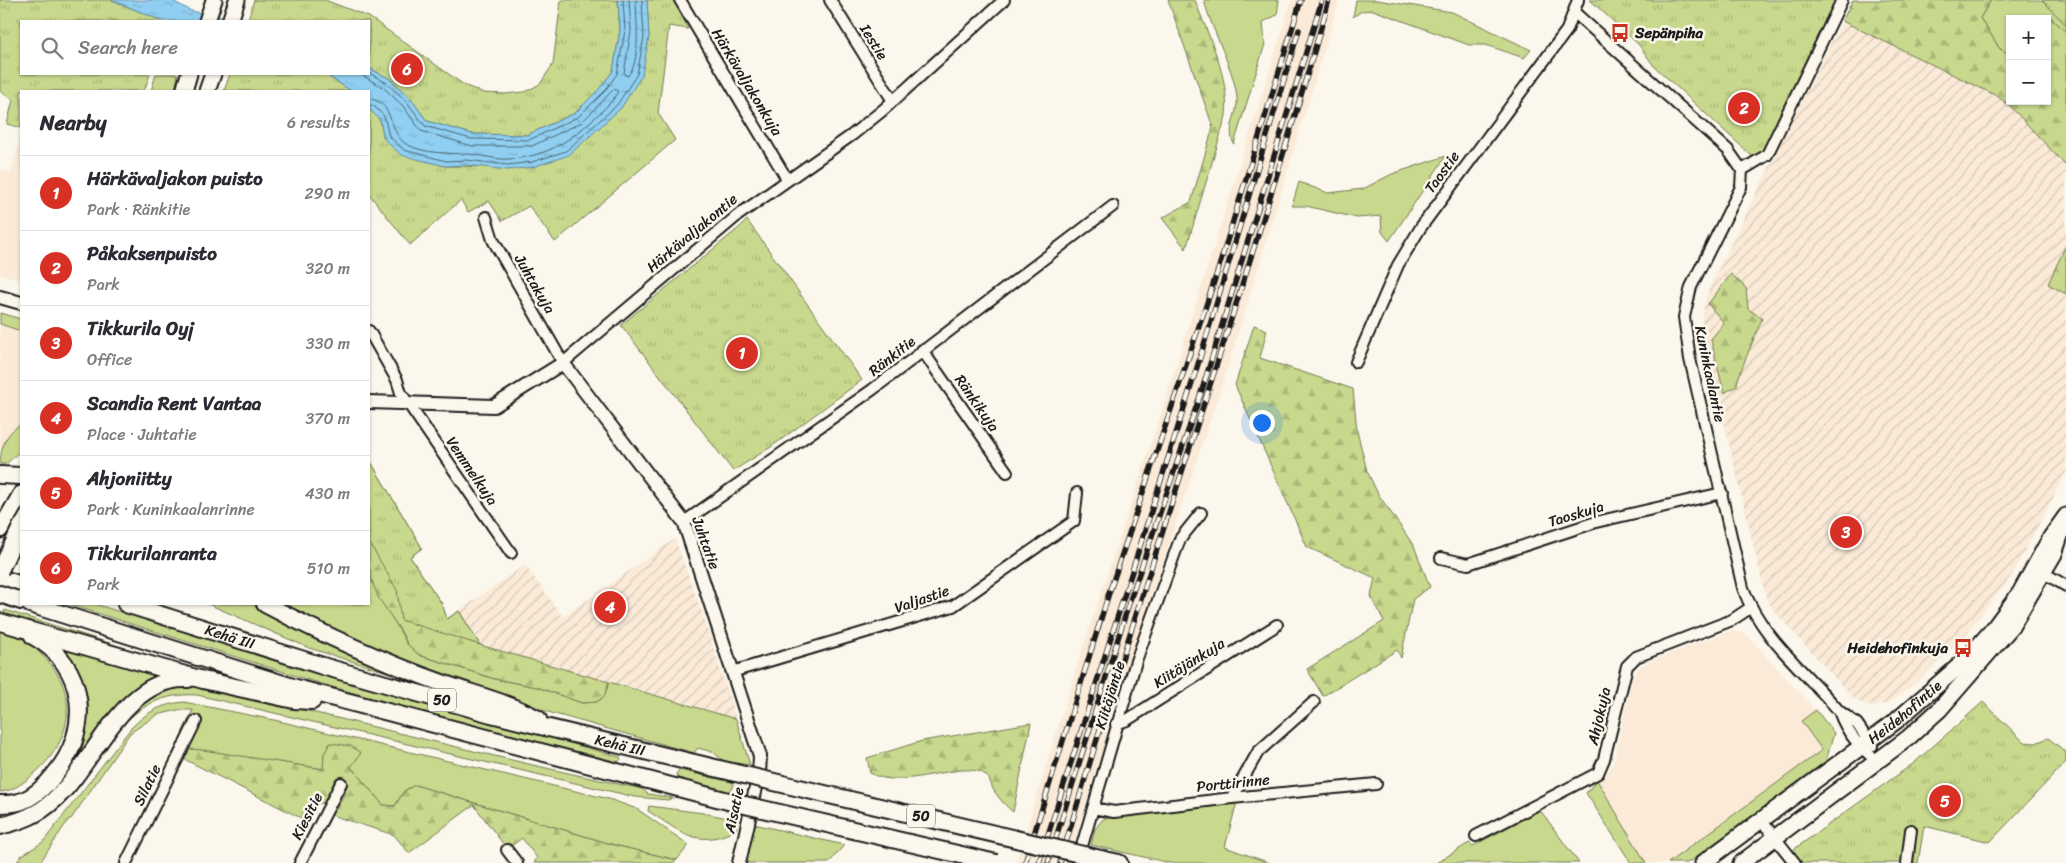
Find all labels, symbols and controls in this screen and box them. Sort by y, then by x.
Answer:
map controls [2006,15,2051,105]
button: + [2006,15,2051,60]
street label: Iestie [852,18,895,65]
search box [20,20,370,75]
place label: Sepänpiha [1634,20,1704,46]
bus stop icon: Sepänpiha [1609,22,1631,44]
street label: Härkävaljakonkuja [704,23,790,142]
text: Search here [78,31,178,64]
icon: search [38,34,66,62]
pin: 6 [391,50,423,88]
button: − [2006,60,2051,105]
pin: 2 [1728,89,1760,127]
text: Nearby [40,104,106,142]
text: 6 results [287,108,350,137]
street label: Taostie [1418,145,1467,199]
text: Härkävaljakon puisto [87,162,263,195]
text: 1 [53,179,59,208]
text: 290 m [304,179,350,208]
street label: Härkävaljakontie [640,187,744,279]
text: Park · Ränkitie [87,195,190,224]
text: Påkaksenpuisto [87,237,217,270]
street label: Juhtakuja [507,248,563,319]
text: 2 [51,254,61,283]
text: 320 m [305,254,350,283]
text: Park [87,270,120,299]
text: Tikkurila Oyj [87,312,194,345]
street label: Kuninkaalantie [1687,323,1733,425]
text: 3 [52,329,60,358]
text: 330 m [306,329,350,358]
street label: Ränkitie [863,329,921,383]
pin: 1 [726,334,758,372]
text: Office [87,345,132,374]
street label: Ränkikuja [948,369,1007,438]
text: Scandia Rent Vantaa [87,387,261,420]
text: 4 [51,404,61,433]
text: 370 m [306,404,350,433]
your location [1249,410,1275,436]
text: Place · Juhtatie [87,420,197,449]
street label: Vemmelkuja [439,431,505,511]
text: Ahjoniitty [87,462,172,495]
text: 5 [51,479,61,508]
text: 430 m [305,479,350,508]
street label: Taoskuja [1545,493,1607,535]
text: Park · Kuninkaalanrinne [87,495,255,524]
street label: Juhtatie [684,512,728,574]
pin: 3 [1830,513,1862,551]
text: Tikkurilanranta [87,537,217,570]
text: 6 [51,554,61,583]
text: 510 m [307,554,350,583]
text: Park [87,570,120,599]
street label: Valjastie [891,577,953,621]
pin: 4 [594,588,626,626]
street label: Kehä III [202,617,259,657]
street label: Kiitäjänkuja [1148,630,1230,695]
place label: Heidehofinkuja [1846,635,1948,661]
bus stop icon: Heidehofinkuja [1952,637,1974,659]
street label: Kiitäjäntie [1087,657,1133,732]
street label: Heidehofintie [1862,673,1948,751]
street label: Ahjokuja [1580,684,1618,748]
road number: 50 [428,688,456,712]
street label: Kehä III [592,726,648,764]
street label: Silatie [126,759,168,810]
street label: Porttirinne [1195,766,1271,800]
pin: 5 [1929,782,1961,820]
street label: Aisatie [716,784,752,837]
street label: Kiesitie [284,787,330,844]
road number: 50 [907,804,935,828]

